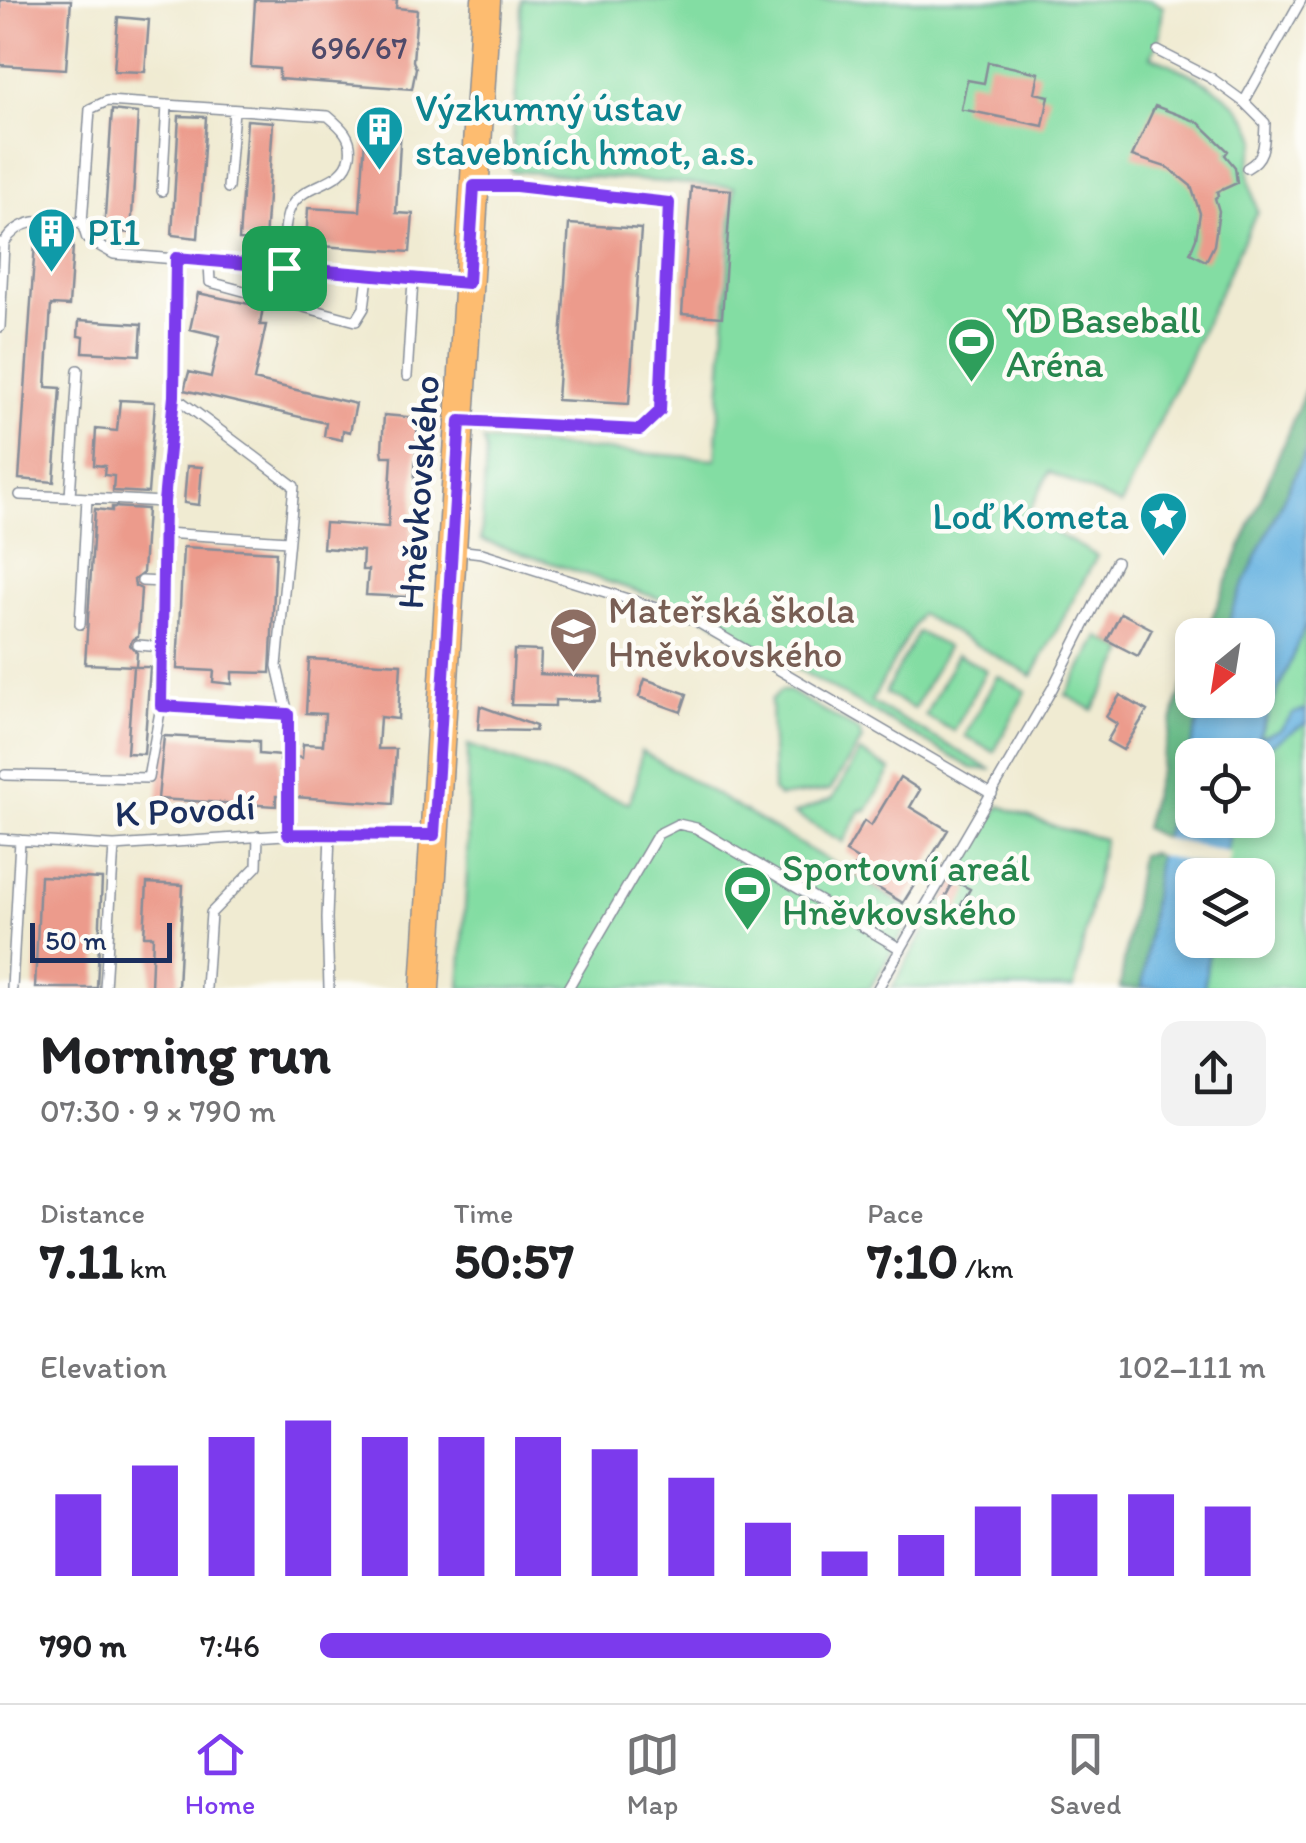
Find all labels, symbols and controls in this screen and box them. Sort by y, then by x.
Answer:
house number: 696/67 [311,29,408,67]
place label: Výzkumný ústav stavebních hmot, a.s. [415,85,755,175]
building icon: Výzkumný ústav stavebních hmot, a.s. [354,104,406,172]
building icon: PI1 [26,206,78,274]
place label: PI1 [87,209,141,255]
pin [242,226,327,311]
icon: arrive [257,241,312,296]
place label: YD Baseball Aréna [1006,297,1201,387]
sports icon: YD Baseball Aréna [945,316,997,384]
street label: Hněvkovského [387,373,449,611]
place icon: Loď Kometa [1138,490,1190,558]
place label: Loď Kometa [932,493,1129,539]
place label: Mateřská škola Hněvkovského [608,587,855,677]
school or university icon: Mateřská škola Hněvkovského [547,606,599,674]
north arrow [1175,618,1275,718]
map controls [1175,618,1275,958]
button: locate [1175,738,1275,838]
street label: K Povodí [113,783,257,837]
place label: Sportovní areál Hněvkovského [782,845,1031,935]
button: layers [1175,858,1275,958]
sports icon: Sportovní areál Hněvkovského [721,864,773,932]
scale bar [30,918,172,963]
text: 50 m [45,923,107,957]
text: Morning run [40,1021,331,1087]
button: share [1161,1021,1266,1126]
text: 07:30 · 9 × 790 m [40,1092,276,1130]
text: Distance [40,1196,145,1230]
text: Time [454,1196,513,1230]
text: Pace [867,1196,923,1230]
text: 7.11 [40,1230,124,1291]
text: 50:57 [454,1230,574,1291]
text: 7:10 [867,1230,958,1291]
text: km [124,1251,167,1285]
text: /km [958,1251,1014,1285]
text: Elevation [40,1348,167,1386]
text: 102–111 m [1118,1348,1266,1386]
text: 790 m [40,1627,126,1665]
text: 7:46 [200,1627,260,1665]
tab: Home [185,1727,255,1821]
tab: Map [625,1727,680,1821]
tab: Saved [1050,1727,1121,1821]

